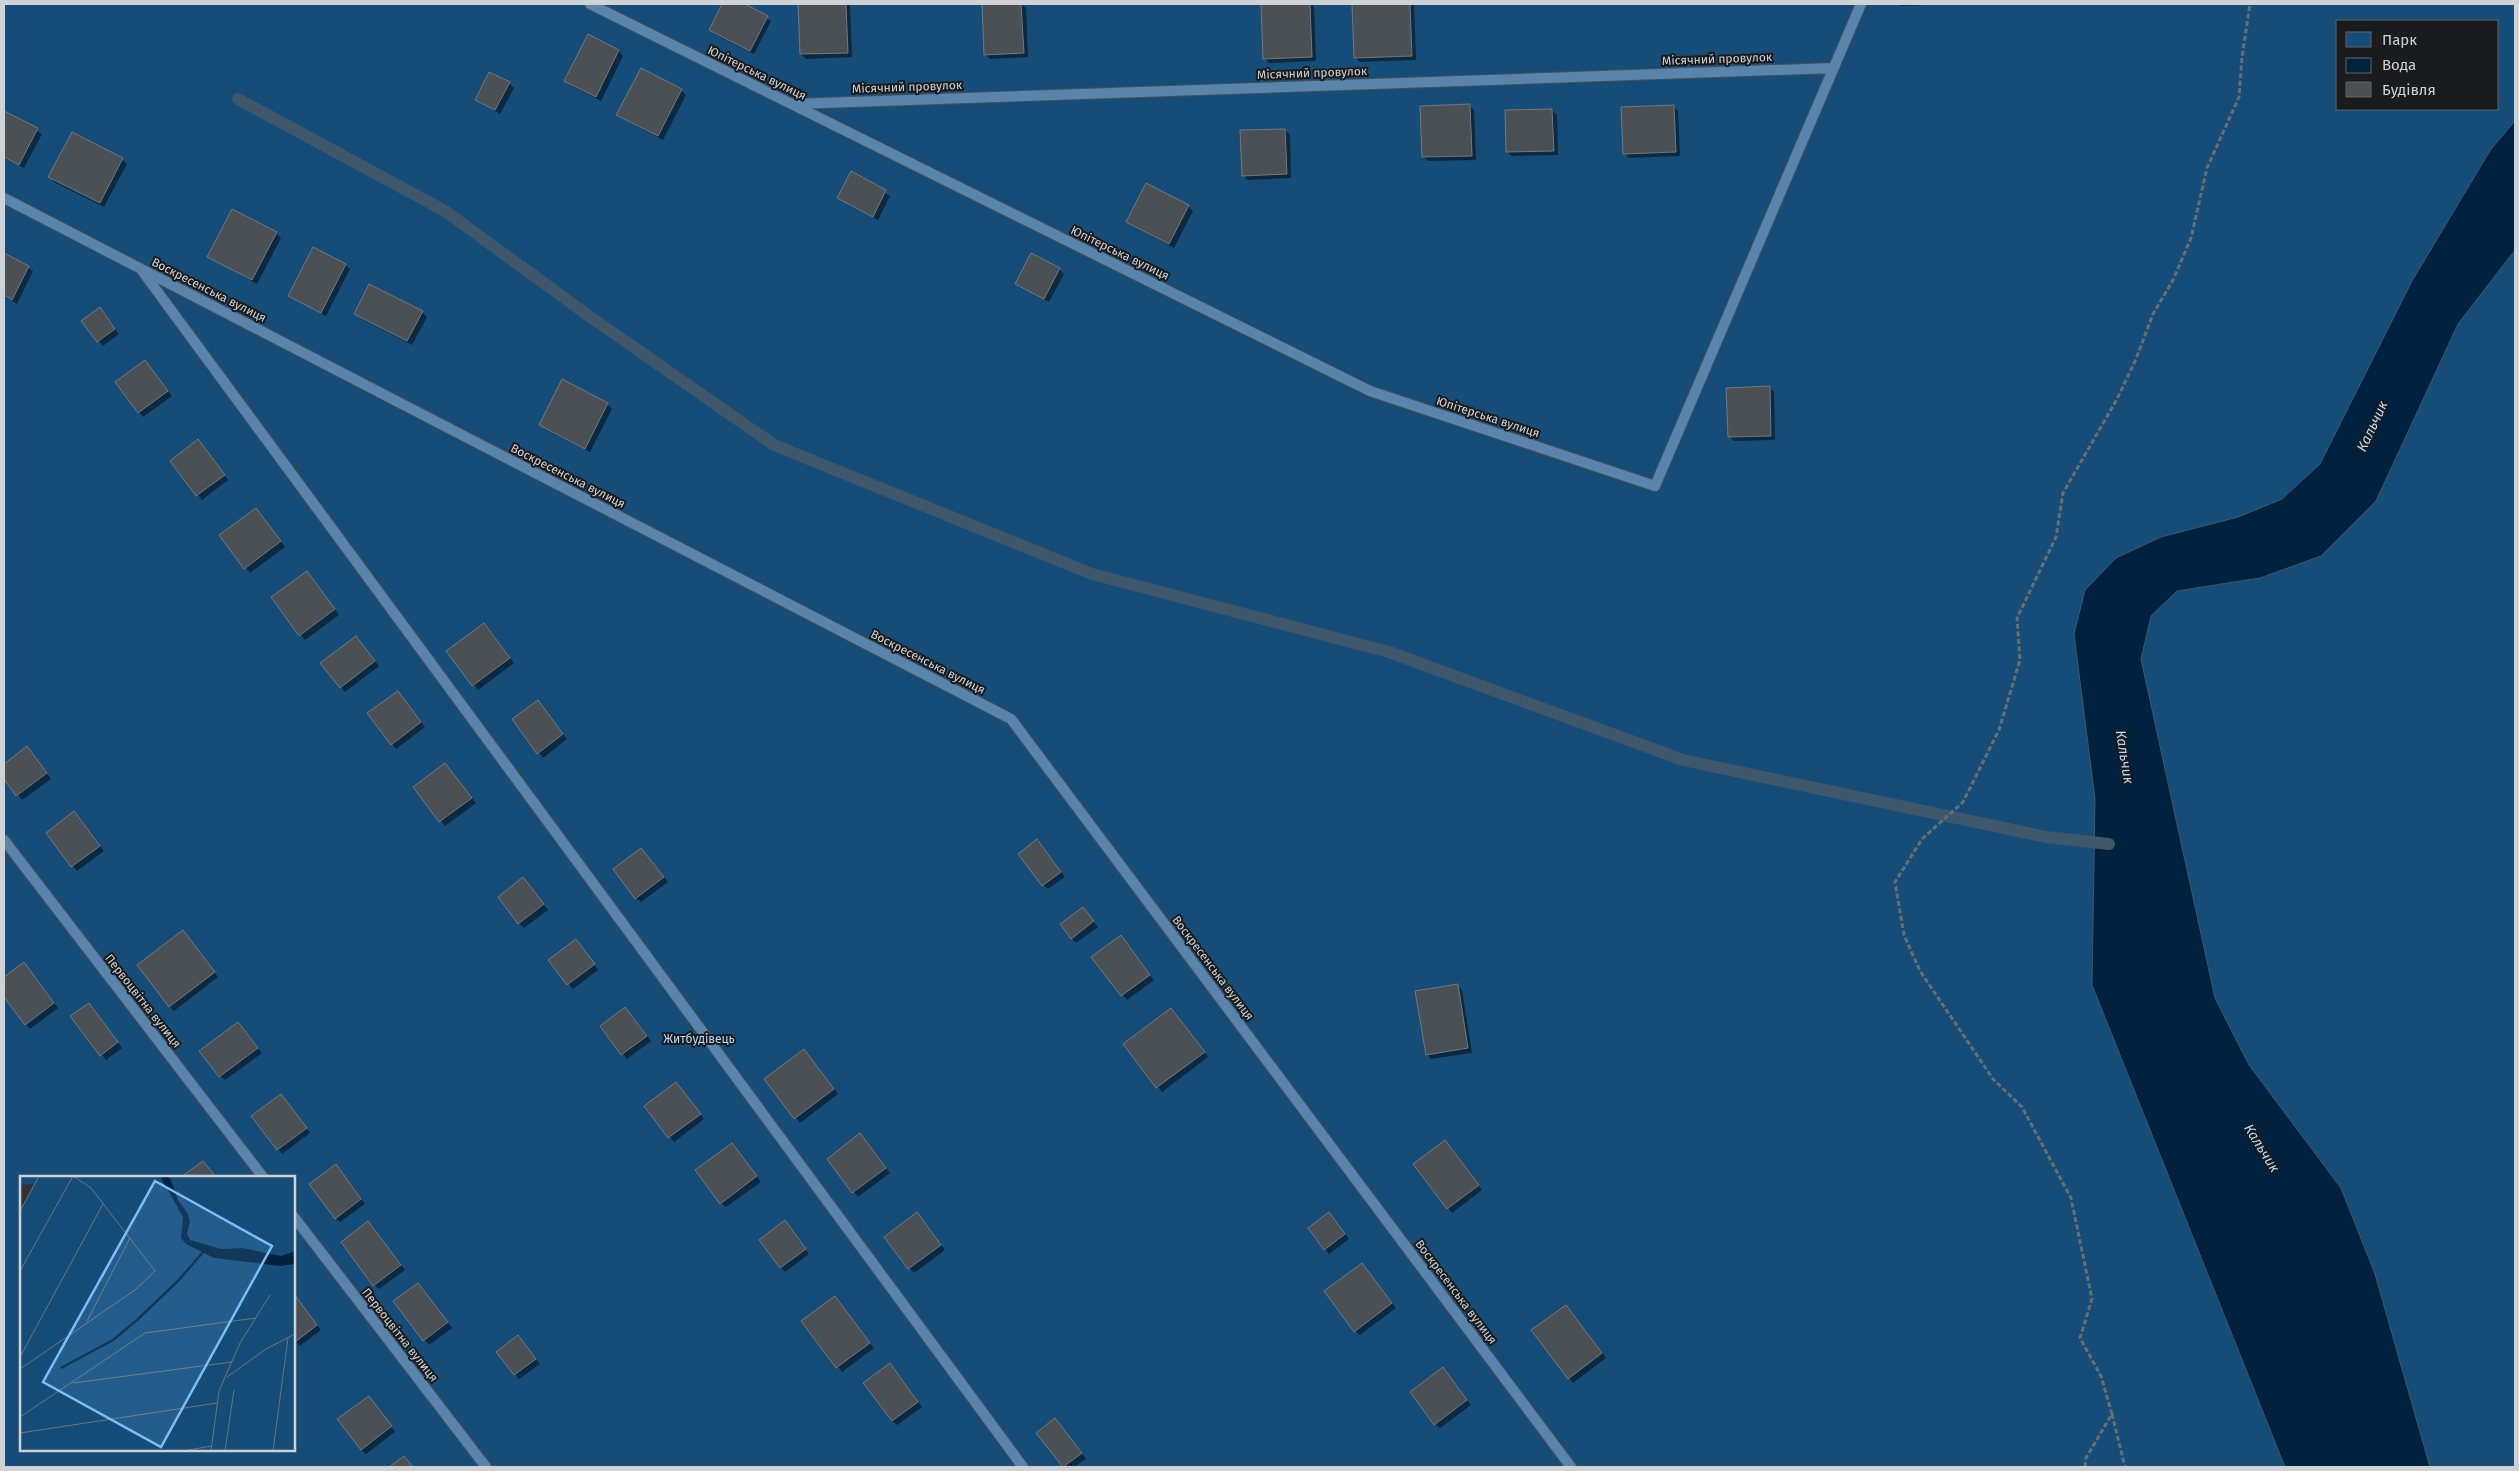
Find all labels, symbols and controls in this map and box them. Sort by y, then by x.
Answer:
legend [2336,20,2499,110]
text: Парк [2382,31,2417,49]
street label: Юпітерська вулиця [705,43,809,103]
street label: Місячний провулок [1662,50,1773,68]
text: Вода [2382,56,2416,74]
street label: Місячний провулок [1257,64,1368,82]
street label: Місячний провулок [852,78,963,96]
text: Будівля [2382,81,2436,99]
street label: Юпітерська вулиця [1068,223,1172,283]
street label: Воскресенська вулиця [149,255,269,325]
street label: Юпітерська вулиця [1435,394,1541,440]
water label: Кальчик [2353,398,2392,454]
street label: Воскресенська вулиця [508,441,628,511]
street label: Воскресенська вулиця [868,627,988,697]
water label: Кальчик [2112,729,2137,786]
street label: Воскресенська вулиця [1169,913,1257,1023]
street label: Первоцвітна вулиця [102,951,184,1051]
park label: Житбудівець [663,1032,735,1046]
water label: Кальчик [2240,1121,2283,1176]
inset map [20,1176,295,1451]
street label: Воскресенська вулиця [1412,1237,1500,1347]
street label: Первоцвітна вулиця [359,1285,441,1385]

